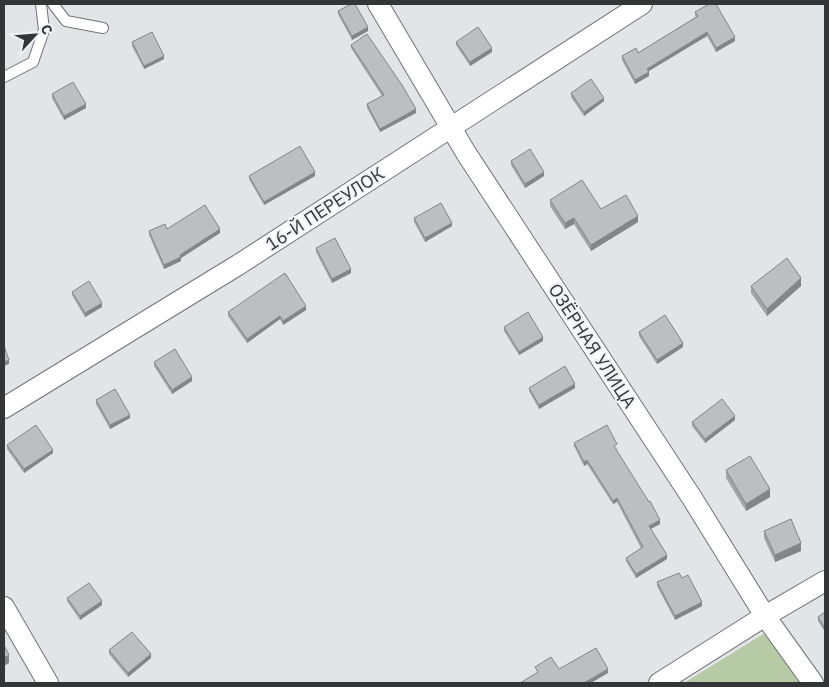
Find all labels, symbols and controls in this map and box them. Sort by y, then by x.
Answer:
north arrow [10,10,60,60]
text: С [37,21,57,37]
street label: 16-Й ПЕРЕУЛОК [261,162,388,256]
street label: ОЗЁРНАЯ УЛИЦА [544,279,642,413]

